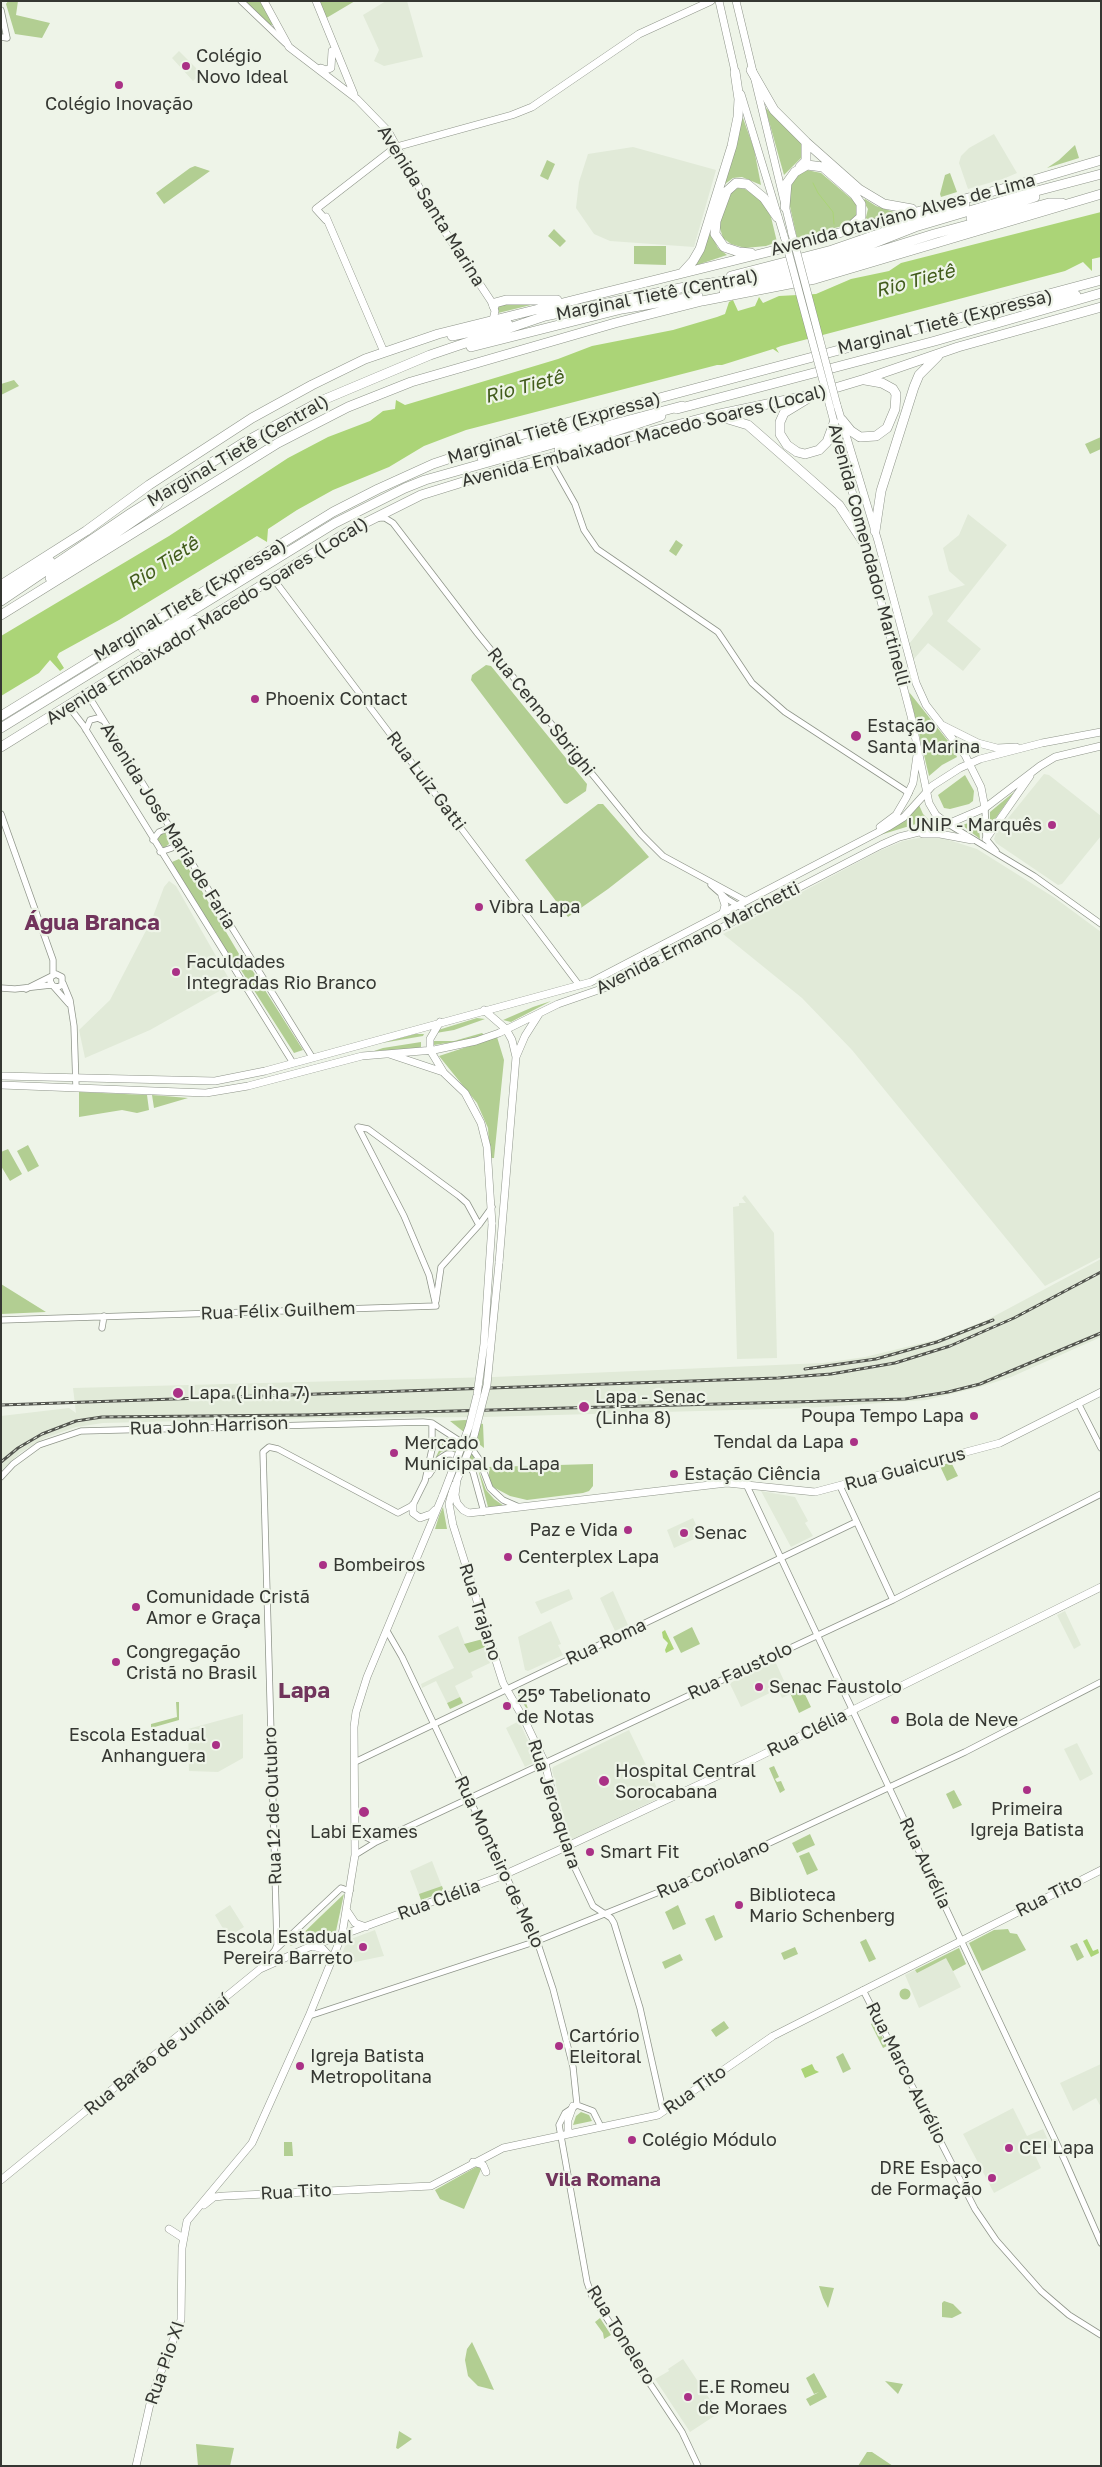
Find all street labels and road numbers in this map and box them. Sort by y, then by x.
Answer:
street label: Avenida Santa Marina [373,121,489,291]
street label: Avenida Otaviano Alves de Lima [768,169,1038,261]
street label: Marginal Tietê (Central) [554,265,760,325]
street label: Marginal Tietê (Expressa) [835,285,1055,359]
street label: Avenida Embaixador Macedo Soares (Local) [459,380,829,492]
street label: Marginal Tietê (Expressa) [445,387,663,469]
street label: Marginal Tietê (Central) [144,390,332,512]
street label: Avenida Comendador Martinelli [824,421,914,689]
street label: Avenida Embaixador Macedo Soares (Local) [42,512,372,730]
street label: Marginal Tietê (Expressa) [90,534,290,666]
street label: Rua Cenno Sbrighi [483,643,599,781]
street label: Avenida José Maria de Faria [96,719,240,933]
street label: Rua Luiz Gatti [382,727,470,835]
street label: Avenida Ermano Marchetti [592,877,804,999]
street label: Rua Félix Guilhem [200,1298,356,1324]
street label: Rua John Harrison [129,1412,289,1440]
street label: Rua Guaicurus [842,1443,968,1495]
street label: Rua Trajano [454,1561,506,1663]
street label: Rua Roma [562,1614,650,1670]
street label: Rua Faustolo [684,1637,796,1705]
street label: Rua Clélia [763,1704,851,1762]
street label: Rua 12 de Outubro [259,1727,287,1885]
street label: Rua Jeroaquara [523,1737,585,1871]
street label: Rua Monteiro de Melo [450,1772,548,1952]
street label: Rua Aurélia [894,1814,956,1912]
street label: Rua Coriolano [653,1835,773,1903]
street label: Rua Tito [1012,1870,1086,1922]
street label: Rua Clélia [395,1875,483,1925]
street label: Rua Barão de Jundiaí [80,1990,234,2120]
street label: Rua Marco Aurélio [861,1998,951,2148]
street label: Rua Tito [660,2061,730,2119]
street label: Rua Tito [260,2179,332,2205]
street label: Rua Tonelero [582,2281,660,2389]
street label: Rua Pio XI [141,2318,189,2408]

